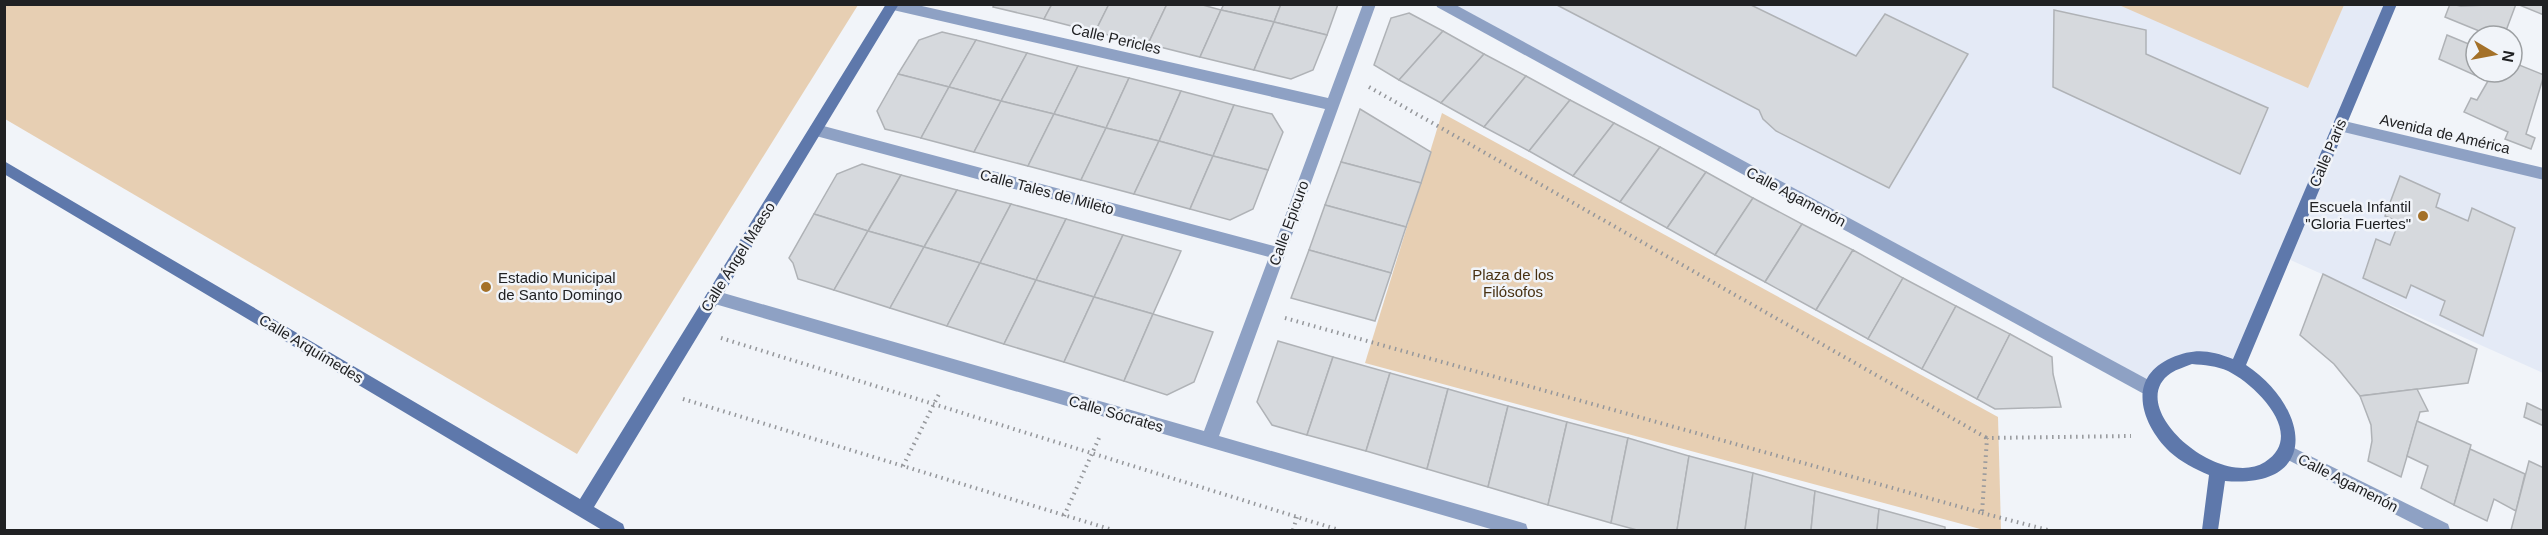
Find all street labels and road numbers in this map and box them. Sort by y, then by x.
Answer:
street label: Calle Pericles [1070,20,1163,57]
street label: Avenida de América [2378,110,2513,157]
street label: Calle Paris [2306,116,2350,190]
street label: Calle Agamenón [1744,163,1849,230]
street label: Calle Tales de Mileto [978,165,1116,218]
street label: Calle Epicuro [1265,178,1312,268]
street label: Calle Ángel Maeso [697,199,778,315]
street label: Calle Arquímedes [256,311,366,386]
street label: Calle Sócrates [1067,392,1165,435]
street label: Calle Agamenón [2295,450,2401,515]

